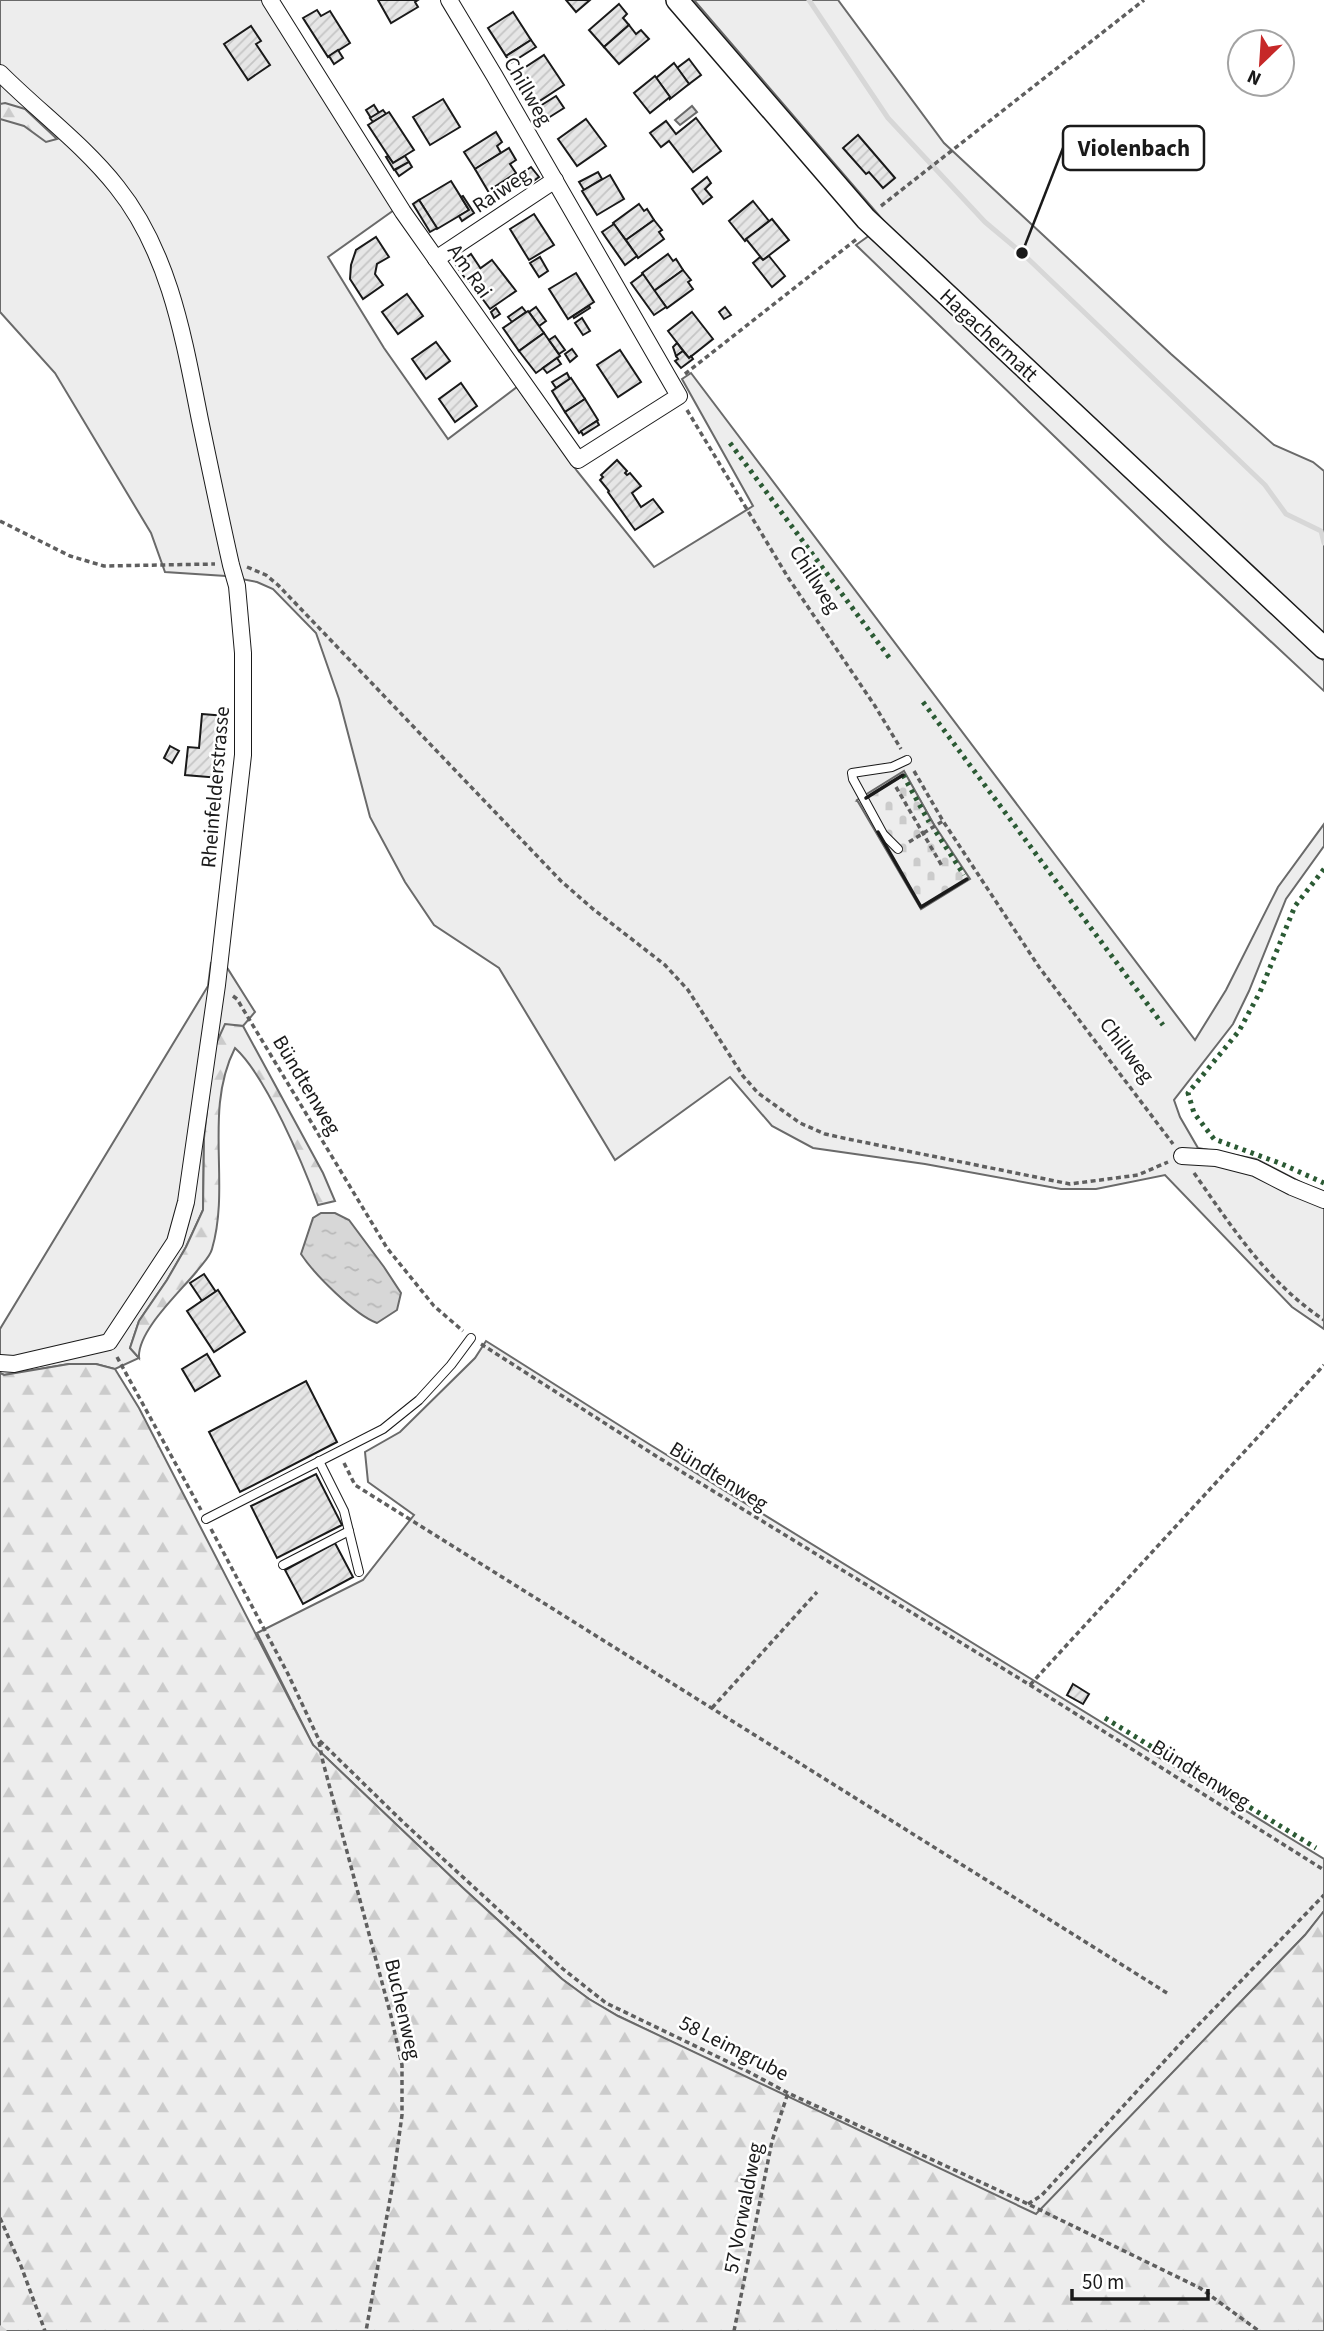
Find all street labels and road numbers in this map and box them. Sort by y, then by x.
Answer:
street label: Chillweg [496,51,560,131]
street label: Raiweg [466,160,536,220]
street label: Am Rai [440,238,500,304]
street label: Hagachermatt [933,281,1045,389]
street label: Chillweg [782,539,848,619]
street label: Rheinfelderstrasse [193,705,237,869]
street label: Chillweg [1092,1011,1162,1089]
street label: Bündtenweg [265,1030,349,1141]
street label: Bündtenweg [664,1434,775,1518]
street label: Bündtenweg [1146,1732,1257,1816]
street label: Buchenweg [377,1956,429,2063]
street label: 58 Leimgrube [674,2008,794,2088]
street label: 57 Vorwaldweg [716,2139,770,2276]

